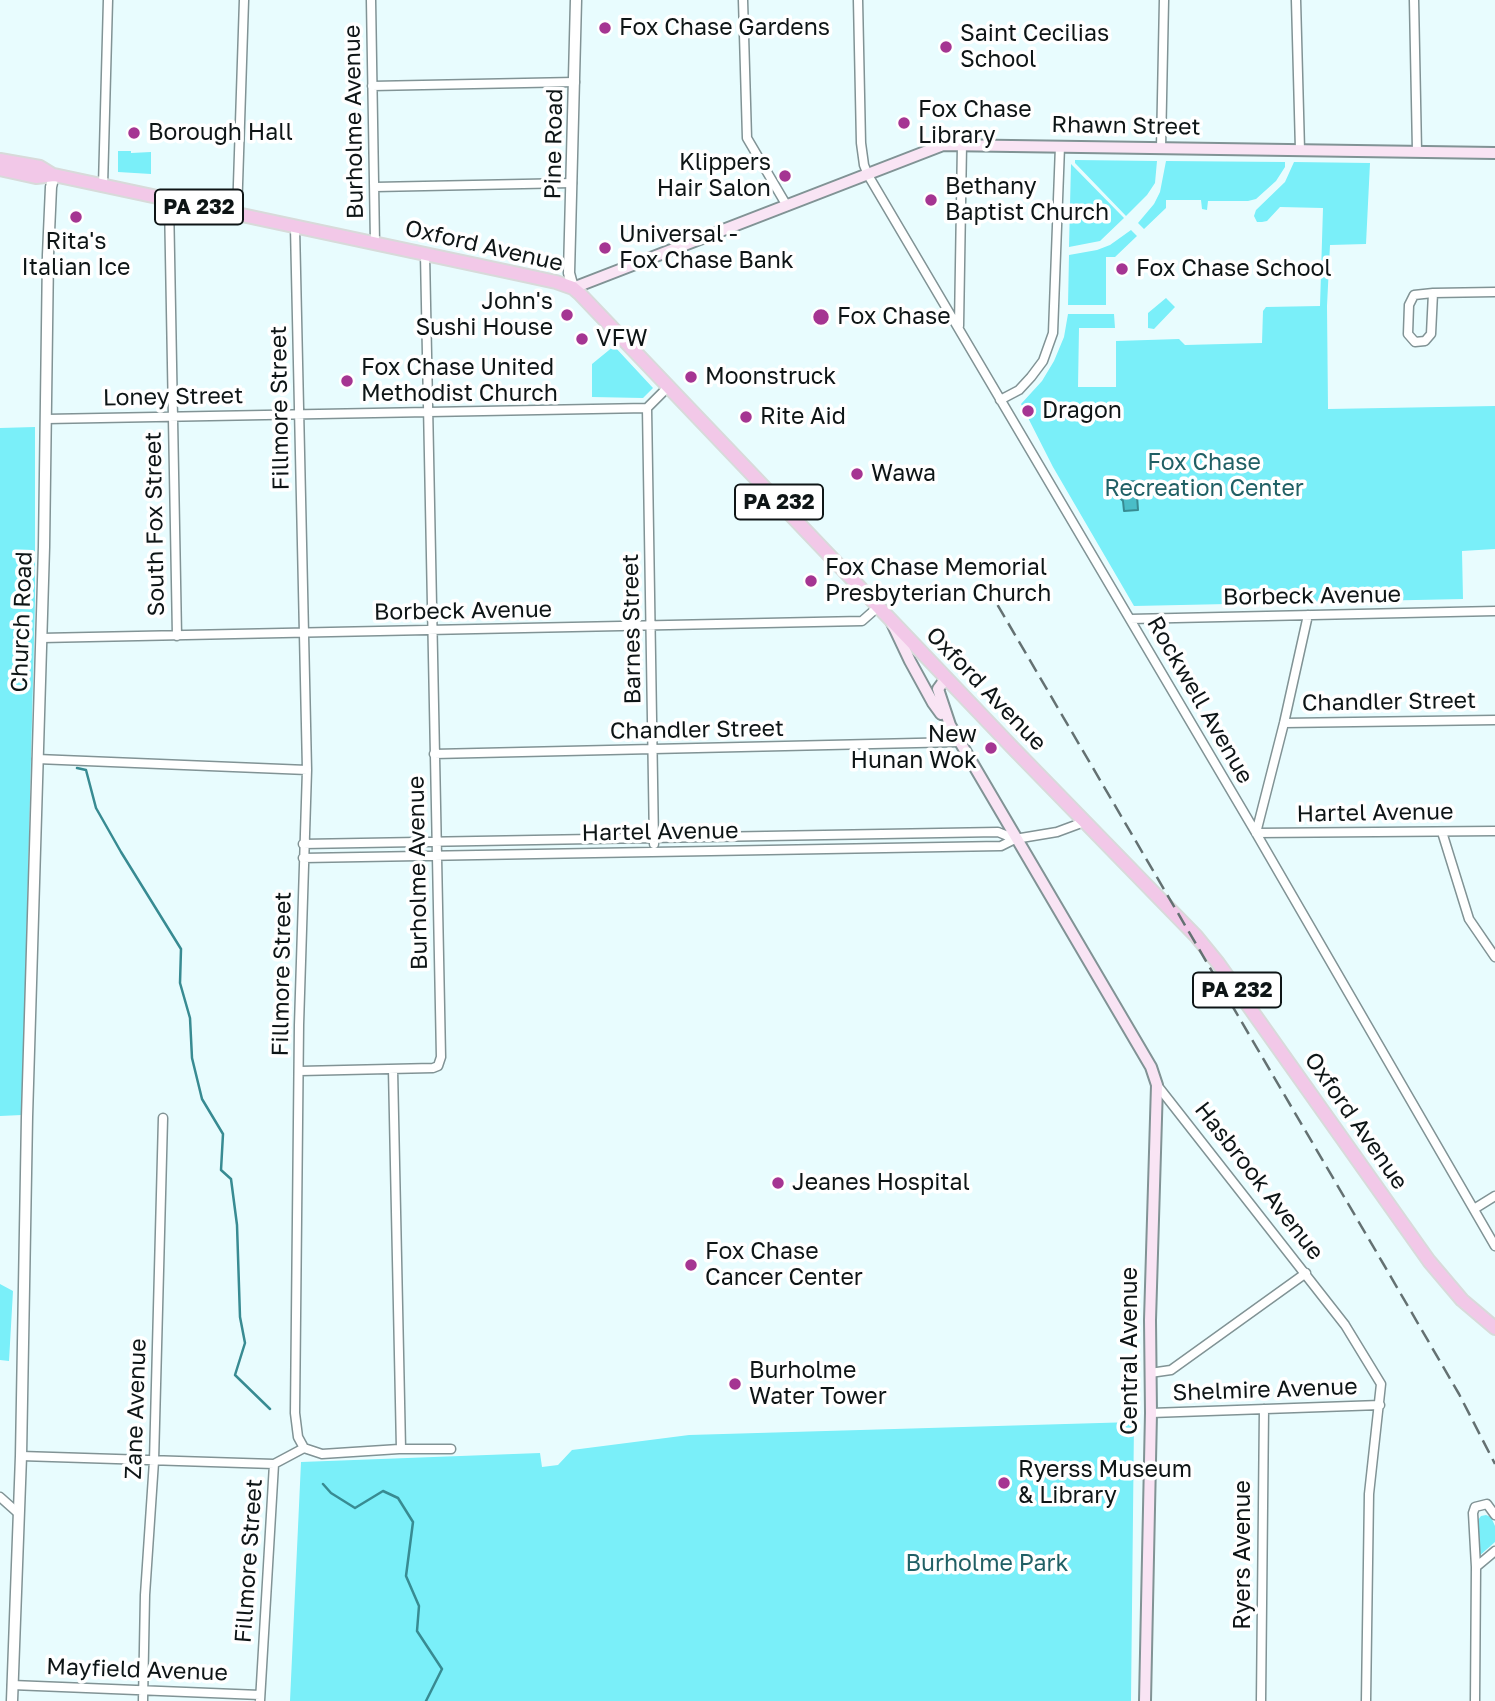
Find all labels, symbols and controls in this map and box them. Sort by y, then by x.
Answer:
place label: Fox Chase Gardens [619,14,830,42]
marker: Fox Chase Gardens [597,20,613,36]
place label: Saint Cecilias School [960,20,1109,74]
street label: Burholme Avenue [339,25,369,219]
marker: Saint Cecilias School [938,39,954,55]
street label: Pine Road [539,88,569,200]
place label: Fox Chase Library [918,96,1032,150]
street label: Rhawn Street [1051,111,1201,141]
marker: Fox Chase Library [896,115,912,131]
place label: Borough Hall [148,119,293,147]
marker: Borough Hall [126,125,142,141]
place label: Klippers Hair Salon [657,149,771,203]
marker: Klippers Hair Salon [777,168,793,184]
place label: Bethany Baptist Church [945,173,1109,227]
road number: PA 232 [155,190,243,224]
marker: Bethany Baptist Church [923,192,939,208]
marker: Rita's Italian Ice [68,209,84,225]
street label: Oxford Avenue [402,214,566,278]
place label: Universal - Fox Chase Bank [619,221,794,275]
place label: Rita's Italian Ice [22,228,130,282]
marker: Universal - Fox Chase Bank [597,240,613,256]
place label: Fox Chase School [1136,255,1332,283]
marker: Fox Chase School [1114,261,1130,277]
place label: John's Sushi House [415,288,553,342]
place label: Fox Chase [837,303,951,331]
marker: John's Sushi House [559,307,575,323]
marker: Fox Chase [811,307,831,327]
street label: Fillmore Street [265,325,295,491]
place label: VFW [596,325,648,353]
marker: VFW [574,331,590,347]
place label: Fox Chase United Methodist Church [361,354,558,408]
place label: Moonstruck [705,363,836,391]
marker: Moonstruck [683,369,699,385]
marker: Fox Chase United Methodist Church [339,373,355,389]
street label: Loney Street [103,382,243,412]
place label: Dragon [1042,397,1122,425]
place label: Rite Aid [760,403,846,431]
marker: Dragon [1020,403,1036,419]
marker: Rite Aid [738,409,754,425]
street label: South Fox Street [140,431,170,617]
park label: Fox Chase Recreation Center [1104,449,1304,503]
place label: Wawa [871,460,936,488]
marker: Wawa [849,466,865,482]
road number: PA 232 [735,484,823,520]
street label: Church Road [6,551,38,693]
street label: Barnes Street [617,553,647,705]
place label: Fox Chase Memorial Presbyterian Church [825,554,1051,608]
marker: Fox Chase Memorial Presbyterian Church [803,573,819,589]
street label: Borbeck Avenue [1223,581,1401,611]
street label: Borbeck Avenue [374,596,552,626]
street label: Rockwell Avenue [1141,612,1259,788]
street label: Oxford Avenue [920,621,1052,757]
street label: Chandler Street [1302,687,1476,717]
street label: Chandler Street [610,715,784,745]
place label: New Hunan Wok [851,721,977,775]
marker: New Hunan Wok [983,740,999,756]
street label: Burholme Avenue [403,776,433,970]
street label: Hartel Avenue [1296,798,1454,828]
street label: Hartel Avenue [581,817,739,847]
street label: Fillmore Street [267,891,297,1057]
road number: PA 232 [1193,972,1281,1007]
street label: Oxford Avenue [1298,1047,1414,1195]
street label: Hasbrook Avenue [1189,1096,1329,1266]
place label: Jeanes Hospital [792,1169,970,1197]
marker: Jeanes Hospital [770,1175,786,1191]
place label: Fox Chase Cancer Center [705,1238,863,1292]
marker: Fox Chase Cancer Center [683,1257,699,1273]
street label: Central Avenue [1116,1267,1144,1435]
street label: Zane Avenue [120,1338,152,1480]
place label: Burholme Water Tower [749,1357,887,1411]
street label: Shelmire Avenue [1172,1373,1358,1407]
marker: Burholme Water Tower [727,1376,743,1392]
place label: Ryerss Museum & Library [1018,1456,1192,1510]
marker: Ryerss Museum & Library [996,1475,1012,1491]
street label: Fillmore Street [229,1478,269,1644]
street label: Ryers Avenue [1229,1480,1257,1630]
park label: Burholme Park [906,1550,1068,1578]
street label: Mayfield Avenue [46,1653,228,1687]

